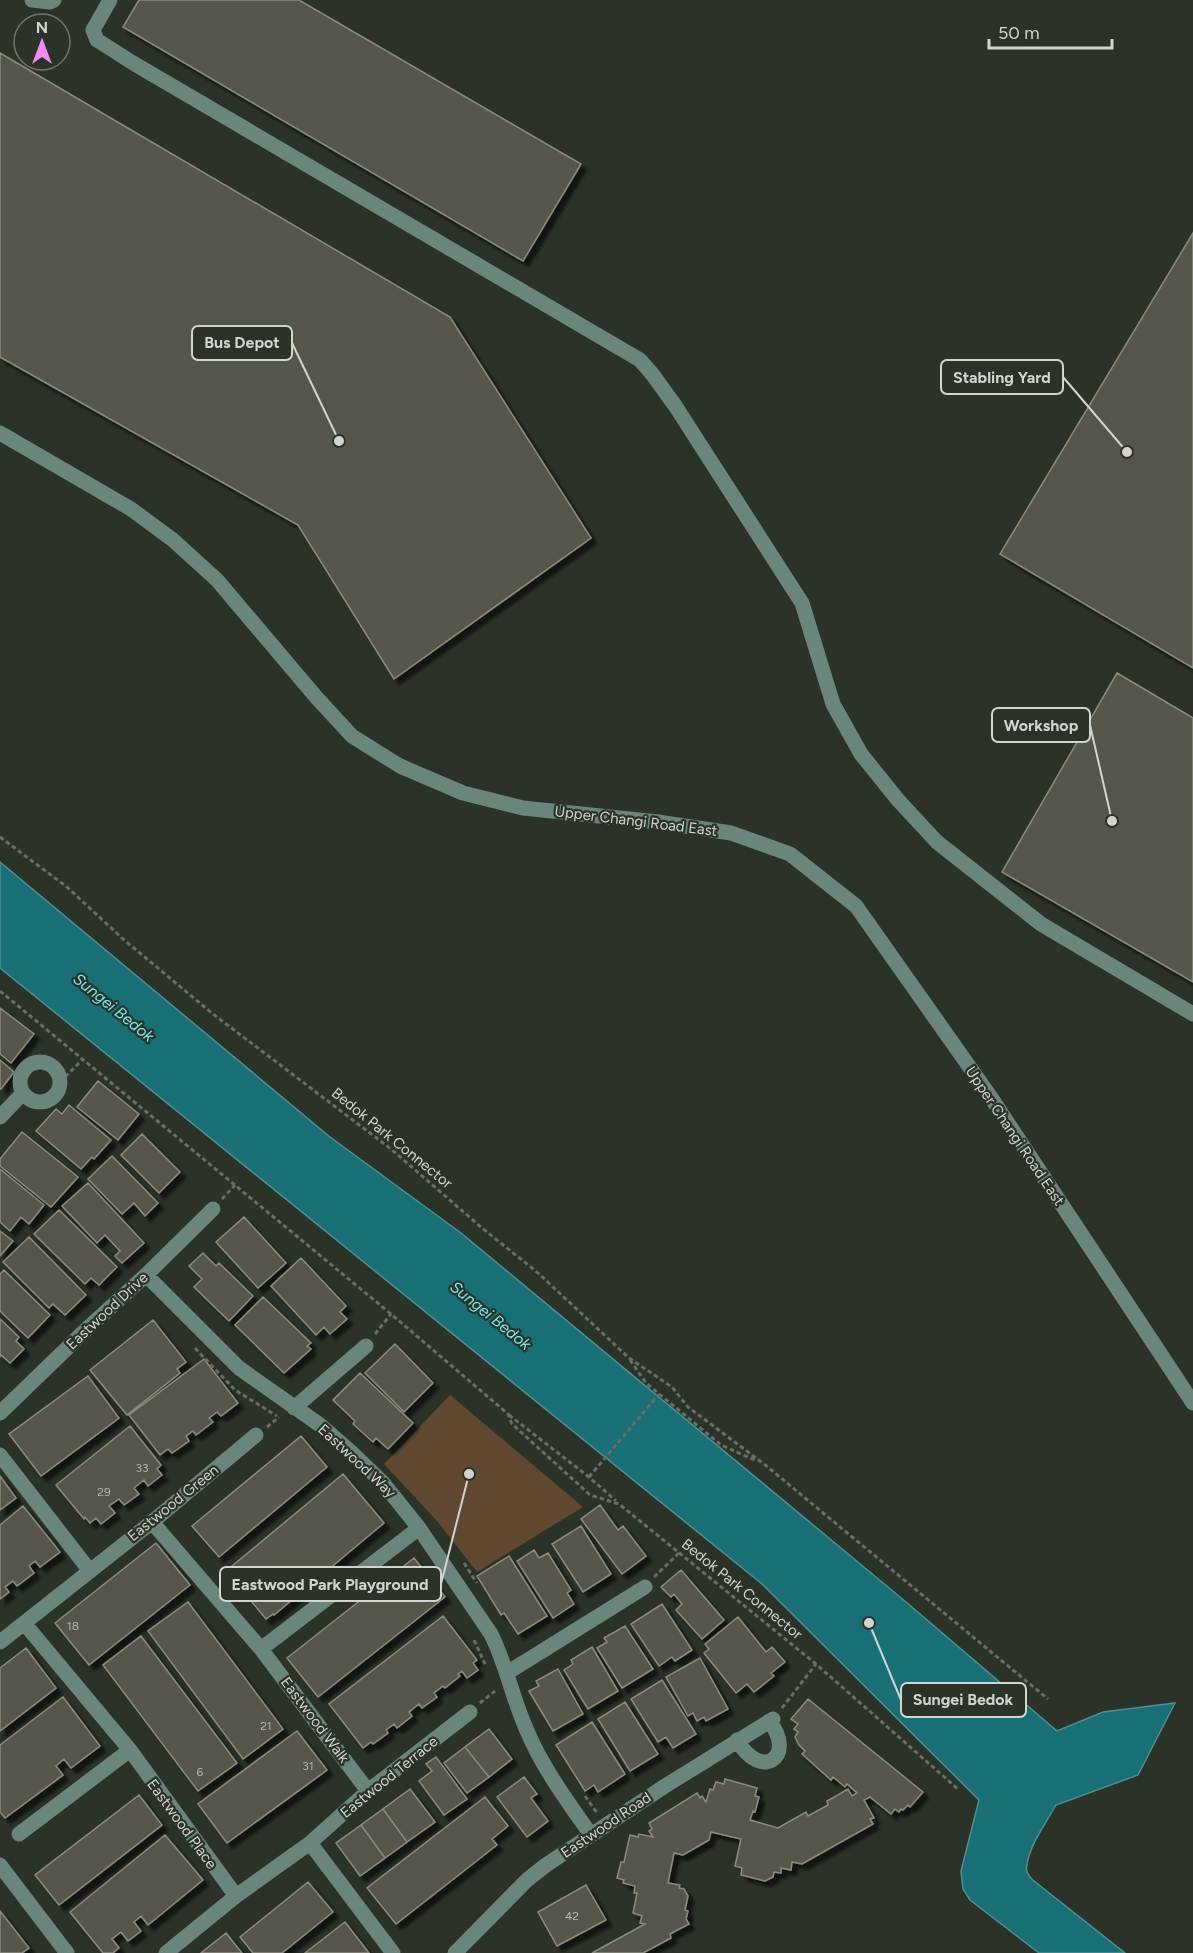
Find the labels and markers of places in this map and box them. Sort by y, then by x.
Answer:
callout: Bus Depot [192,326,292,360]
callout: Stabling Yard [941,360,1063,394]
callout: Workshop [992,708,1090,742]
callout: Eastwood Park Playground [220,1567,441,1601]
callout: Sungei Bedok [901,1683,1026,1717]

